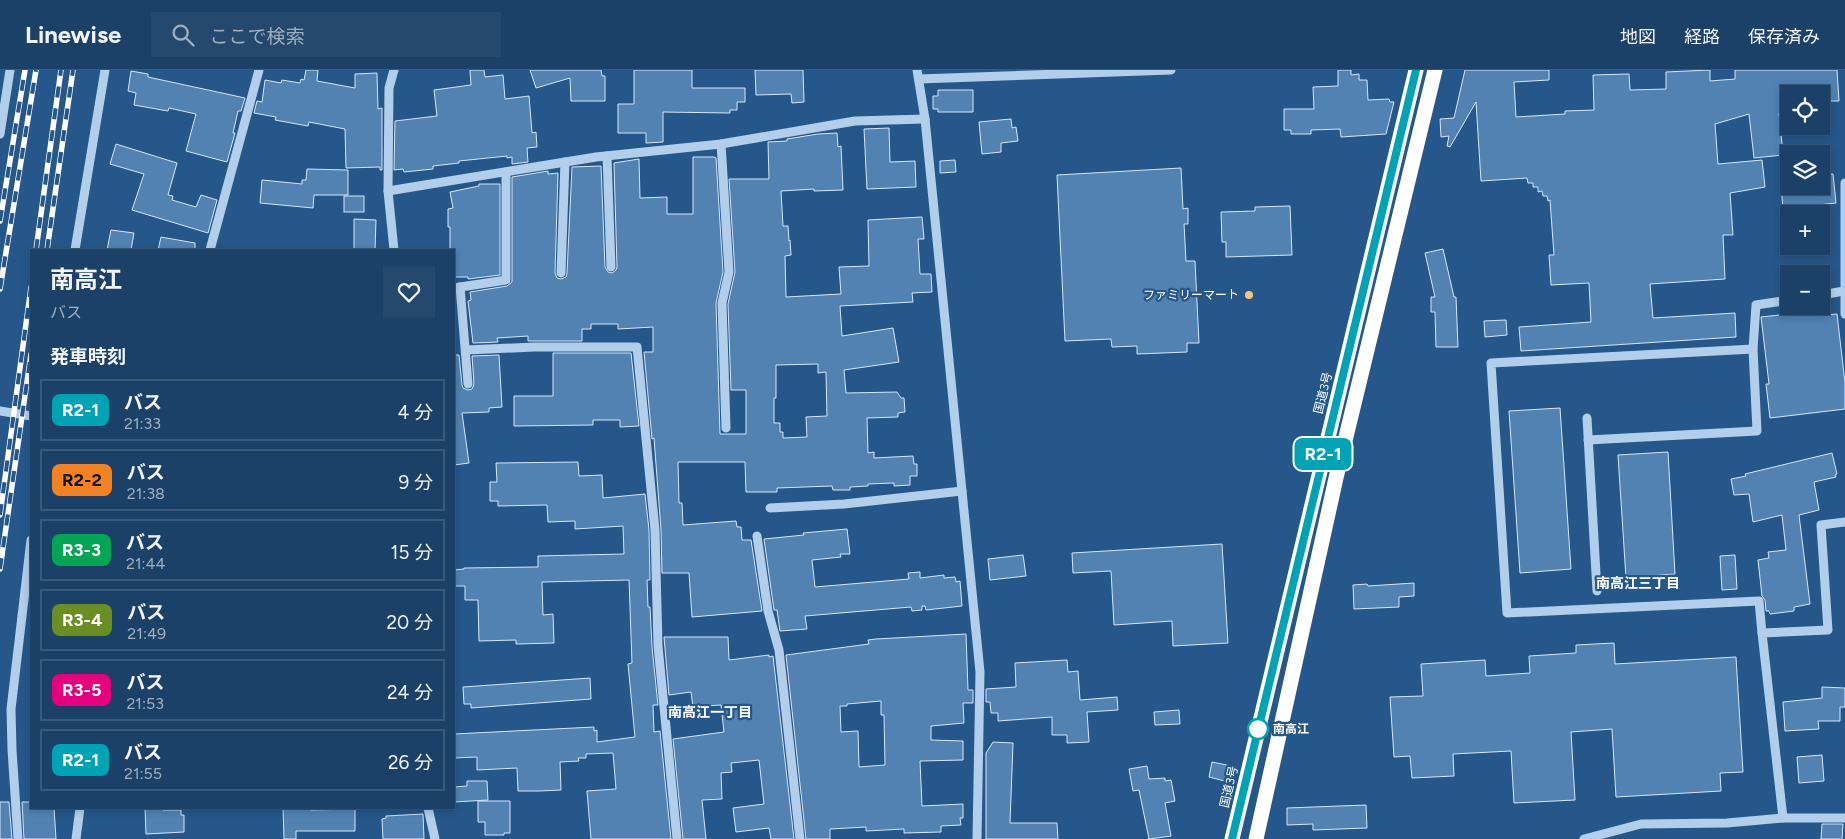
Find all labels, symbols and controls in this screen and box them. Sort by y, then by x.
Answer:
search box [151,12,501,57]
text: Linewise [25,20,121,49]
icon: search [169,21,197,49]
text: ここで検索 [209,25,304,48]
text: 地図 [1620,26,1656,48]
text: 経路 [1684,26,1720,48]
text: 保存済み [1748,26,1820,48]
map controls [1780,85,1830,315]
button: locate [1780,85,1830,135]
button: layers [1780,145,1830,195]
button: + [1780,205,1830,255]
text: 南高江 [50,265,122,294]
button: − [1780,265,1830,315]
button: heart [383,266,435,318]
place label: ファミリーマート [1143,288,1239,302]
marker: ファミリーマート [1243,289,1255,301]
text: バス [50,303,82,322]
text: 発車時刻 [50,345,126,368]
street label: 国道3号 [1311,371,1335,415]
text: バス [124,391,162,414]
text: R2-1 [62,399,99,421]
text: 4 分 [398,401,433,424]
text: 21:33 [124,414,161,433]
line badge: R2-1 [1288,438,1358,470]
text: R2-1 [1305,443,1341,465]
text: バス [127,461,165,484]
text: R2-2 [62,469,102,491]
text: 9 分 [399,471,433,494]
text: 21:38 [127,484,165,503]
text: バス [126,531,164,554]
text: R3-3 [62,539,101,561]
text: 15 分 [391,541,433,564]
text: 21:44 [126,554,165,573]
district label: 南高江三丁目 [1596,575,1680,592]
text: バス [127,601,165,624]
text: R3-4 [62,609,102,631]
text: 20 分 [387,611,433,634]
text: 21:49 [127,624,166,643]
text: バス [126,671,164,694]
text: R3-5 [62,679,101,701]
text: 24 分 [387,681,433,704]
text: 21:53 [126,694,164,713]
district label: 南高江一丁目 [668,704,752,721]
marker: 南高江 [1247,718,1269,740]
place label: 南高江 [1273,722,1309,736]
text: バス [124,741,162,764]
text: R2-1 [62,749,99,771]
text: 26 分 [388,751,433,774]
text: 21:55 [124,764,162,783]
street label: 国道3号 [1217,765,1241,809]

